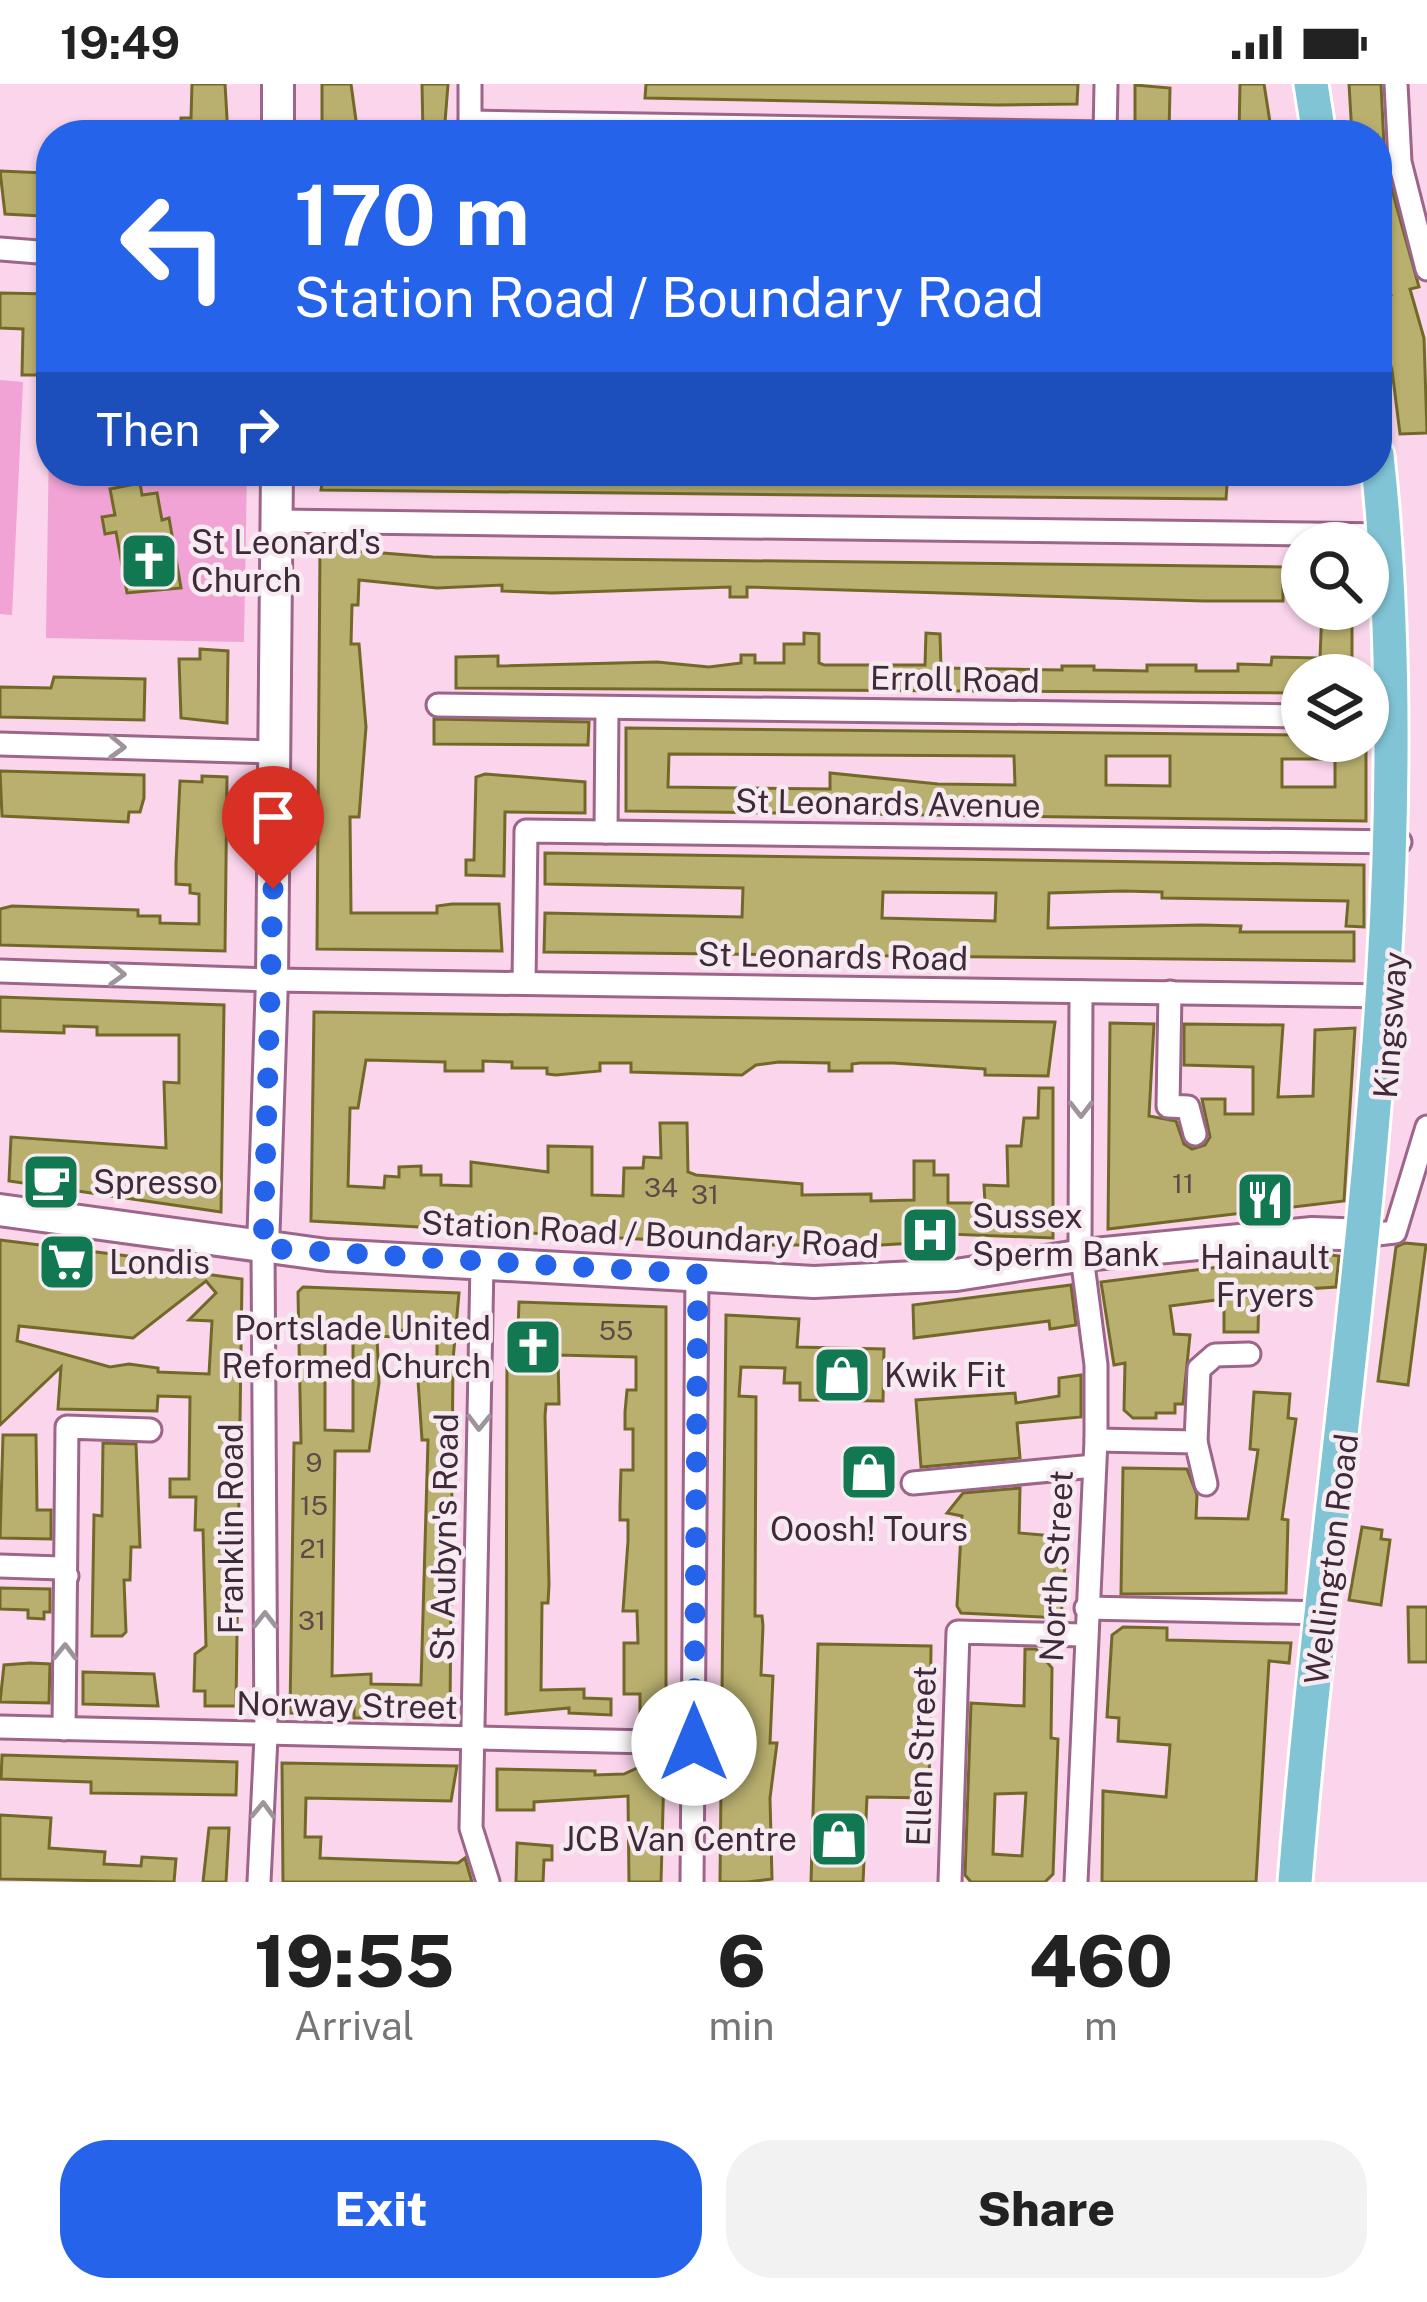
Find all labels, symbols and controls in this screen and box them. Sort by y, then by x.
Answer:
text: 19:49 [60,16,180,69]
text: 170 m [294,165,530,264]
icon: left [96,168,252,324]
text: Station Road / Boundary Road [294,266,1044,329]
icon: right [224,396,290,462]
text: Then [96,403,200,456]
map controls [1281,522,1389,762]
button: search [1281,522,1389,630]
place label: St Leonard's Church [191,523,381,599]
church icon: St Leonard's Church [118,530,180,592]
button: layers [1281,654,1389,762]
street label: Erroll Road [870,659,1040,699]
one-way arrow [108,734,127,760]
pin [222,766,324,889]
street label: St Leonards Avenue [735,781,1041,825]
icon: arrive [240,784,306,850]
street label: St Leonards Road [697,935,969,977]
street label: Kingsway [1366,950,1414,1100]
one-way arrow [108,961,127,987]
one-way arrow [1068,1100,1094,1119]
cafe icon: Spresso [20,1151,82,1213]
place label: Spresso [93,1163,218,1201]
house number: 11 [1172,1167,1194,1199]
restaurant icon: Hainault Fryers [1234,1169,1296,1231]
house number: 34 [644,1171,678,1203]
house number: 31 [691,1178,719,1210]
place label: Sussex Sperm Bank [972,1197,1160,1273]
street label: Station Road / Boundary Road [420,1203,880,1265]
hospital icon: Sussex Sperm Bank [899,1204,961,1266]
supermarket icon: Londis [36,1231,98,1293]
place label: Hainault Fryers [1200,1238,1330,1314]
place label: Londis [109,1243,210,1281]
place label: Portslade United Reformed Church [221,1309,491,1385]
house number: 55 [599,1314,633,1346]
church icon: Portslade United Reformed Church [502,1316,564,1378]
shop icon: Kwik Fit [811,1344,873,1406]
place label: Kwik Fit [884,1356,1006,1394]
street label: St Aubyn's Road [423,1413,465,1661]
one-way arrow [467,1413,493,1432]
street label: Franklin Road [212,1423,250,1635]
street label: Wellington Road [1297,1431,1365,1687]
shop icon: Ooosh! Tours [838,1441,900,1503]
house number: 9 [306,1446,322,1478]
street label: North Street [1032,1469,1080,1663]
house number: 15 [300,1489,328,1521]
place label: Ooosh! Tours [770,1510,968,1548]
house number: 21 [299,1532,327,1564]
house number: 31 [298,1604,326,1636]
one-way arrow [252,1610,278,1628]
one-way arrow [52,1642,78,1661]
street label: Ellen Street [899,1665,943,1847]
position arrow [631,1680,757,1806]
street label: Norway Street [236,1684,458,1726]
one-way arrow [250,1800,276,1819]
shop icon: JCB Van Centre [808,1808,870,1870]
place label: JCB Van Centre [562,1820,797,1858]
text: 19:55 [254,1919,454,2003]
text: 6 [717,1919,766,2003]
text: 460 [1029,1919,1173,2003]
text: Arrival [294,2003,414,2049]
text: min [708,2003,775,2049]
text: m [1084,2003,1118,2049]
button: Exit [60,2140,702,2278]
button: Share [726,2140,1367,2278]

